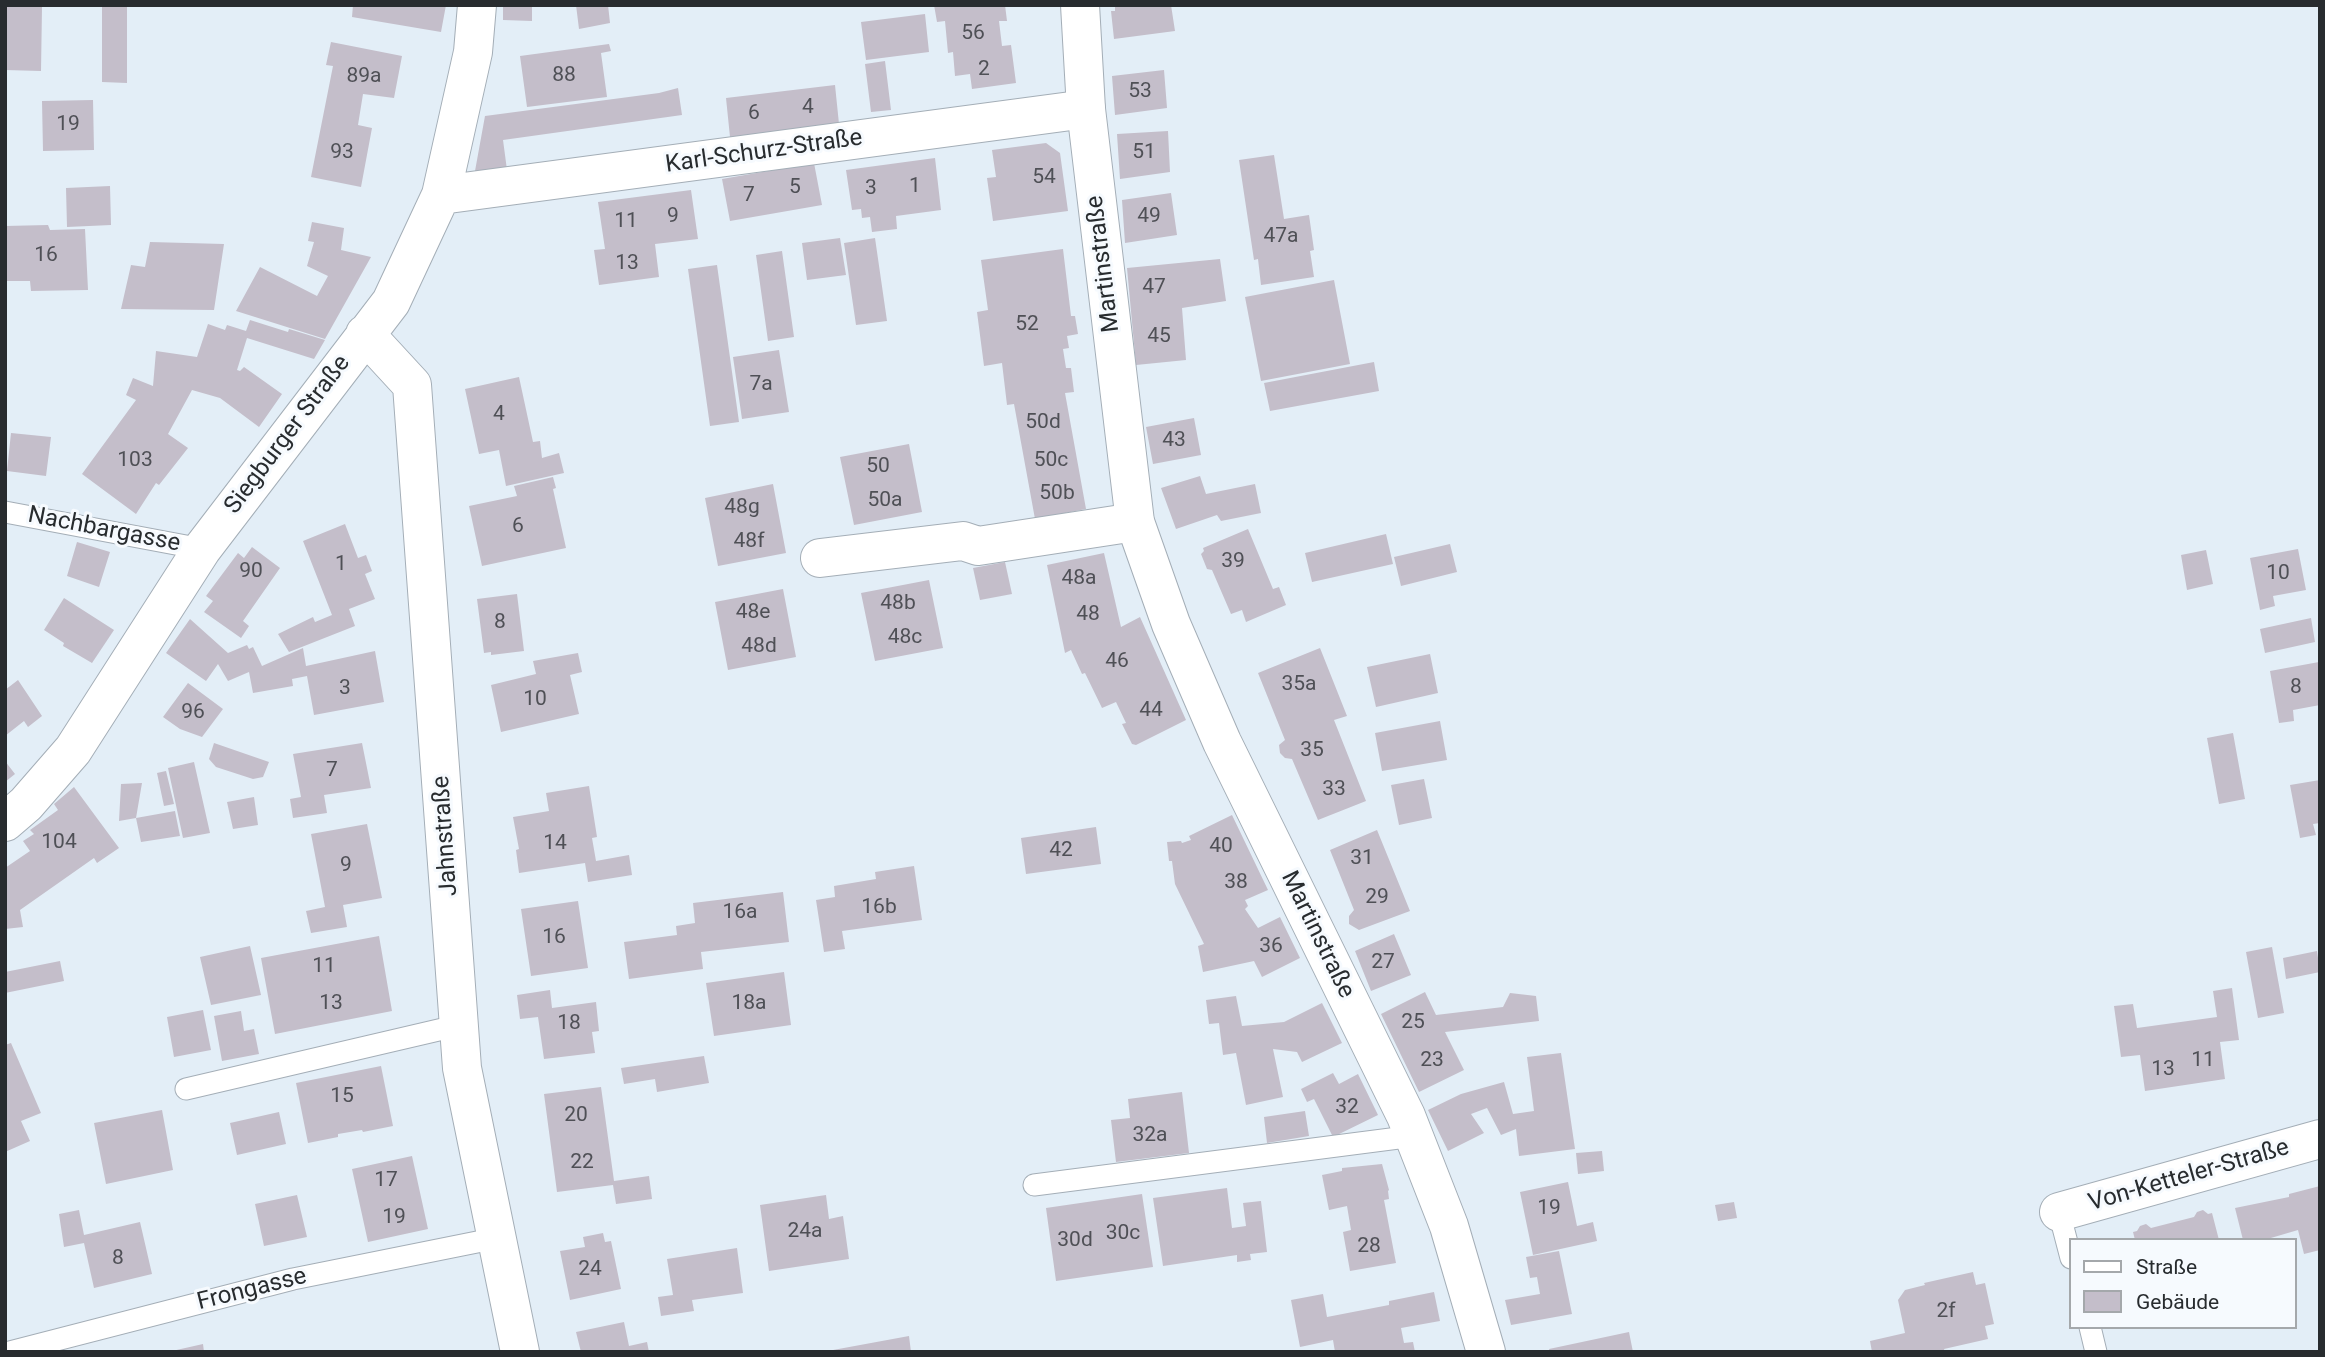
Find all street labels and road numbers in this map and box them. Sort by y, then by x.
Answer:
street label: Karl-Schurz-Straße [664,124,864,180]
street label: Martinstraße [1081,194,1127,334]
street label: Siegburger Straße [219,350,357,520]
street label: Nachbargasse [25,501,183,559]
street label: Jahnstraße [427,775,465,897]
street label: Martinstraße [1274,867,1360,1003]
street label: Von-Ketteler-Straße [2085,1134,2293,1218]
street label: Frongasse [194,1263,310,1317]

